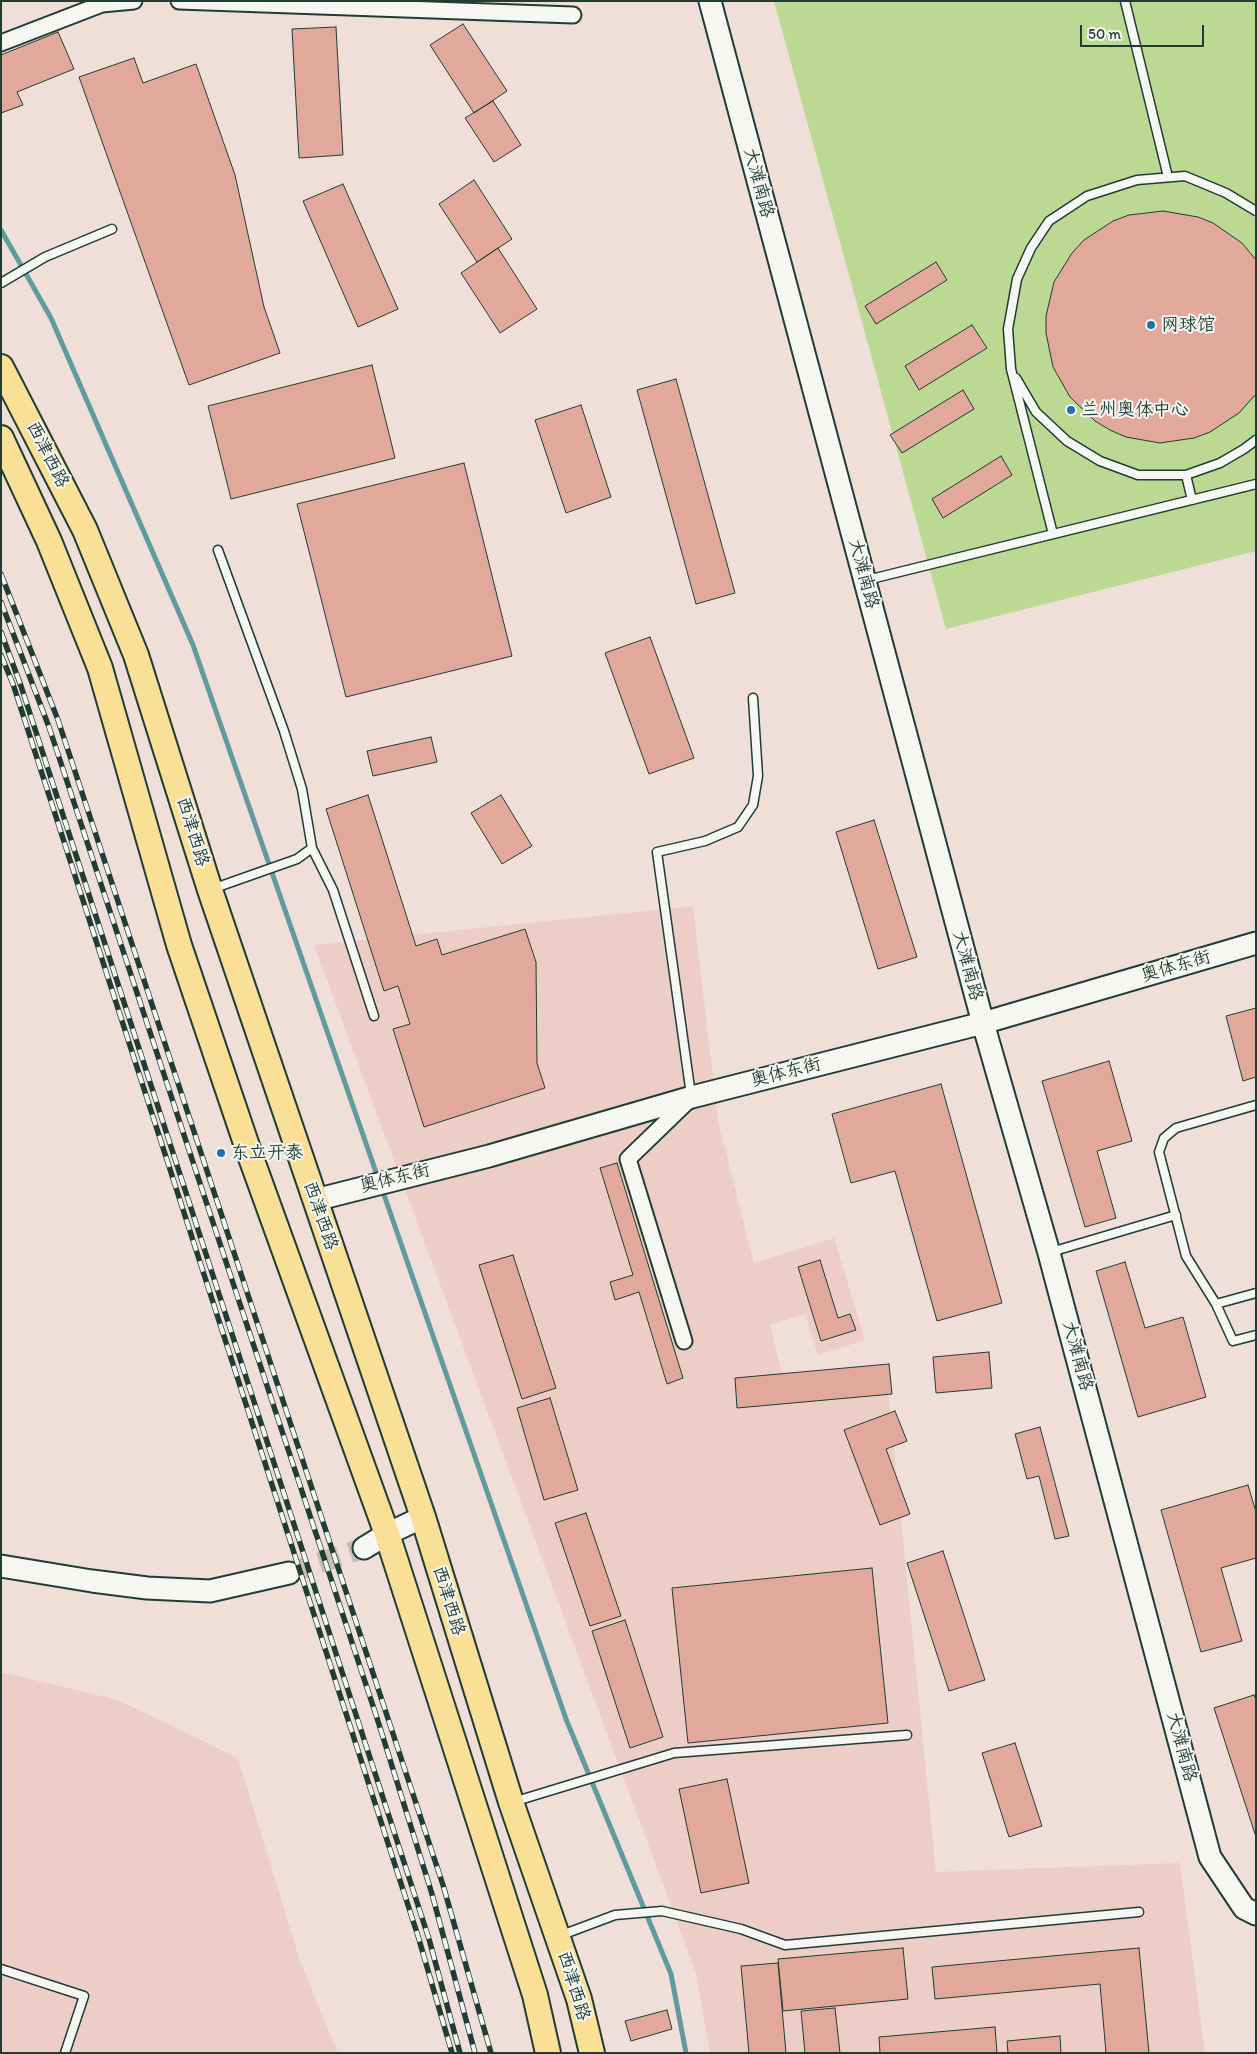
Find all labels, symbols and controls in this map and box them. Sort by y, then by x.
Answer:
scale bar [1082,15,1206,47]
text: 50 m [1088,25,1121,43]
street label: 大滩南路 [738,145,778,221]
place label: 网球馆 [1161,314,1215,336]
marker: 网球馆 [1145,319,1157,331]
place label: 兰州奥体中心 [1081,399,1189,421]
marker: 兰州奥体中心 [1065,404,1077,416]
street label: 西津西路 [21,418,73,492]
street label: 大滩南路 [843,536,883,612]
street label: 西津西路 [171,794,213,870]
street label: 大滩南路 [947,928,987,1004]
street label: 奥体东街 [1138,947,1214,987]
street label: 奥体东街 [748,1054,824,1092]
place label: 东立开泰 [231,1142,303,1164]
marker: 东立开泰 [215,1147,227,1159]
street label: 奥体东街 [357,1160,433,1198]
street label: 西津西路 [298,1178,342,1254]
street label: 大滩南路 [1057,1318,1097,1394]
street label: 西津西路 [427,1563,469,1639]
street label: 大滩南路 [1161,1709,1201,1785]
street label: 西津西路 [552,1948,594,2024]

